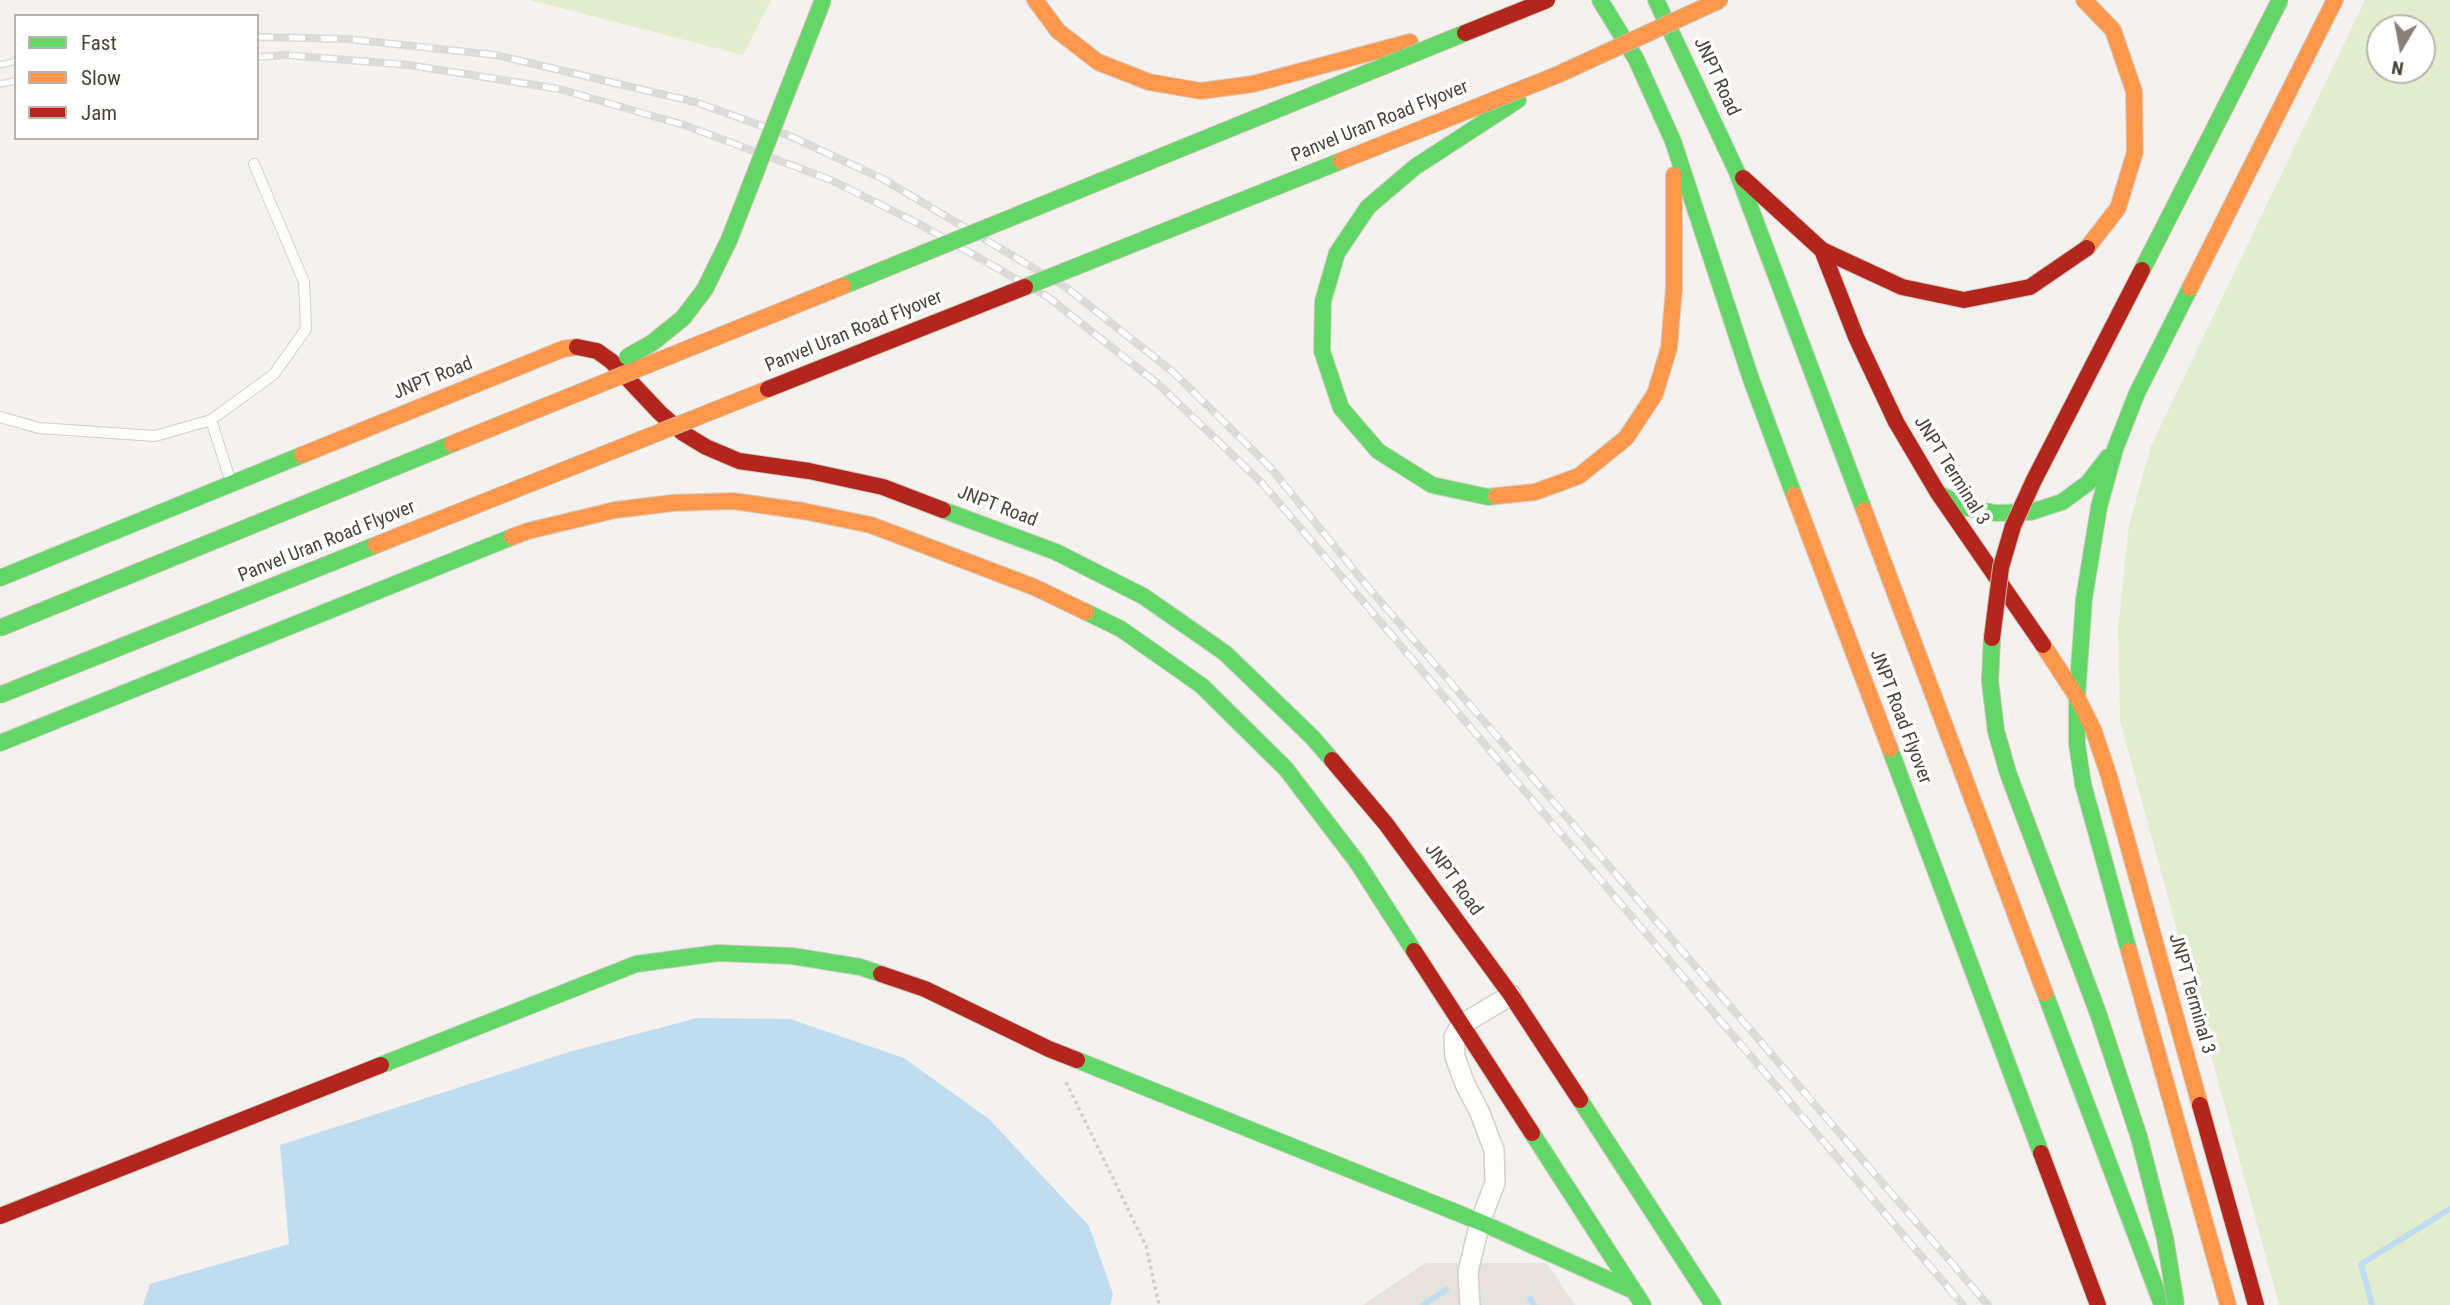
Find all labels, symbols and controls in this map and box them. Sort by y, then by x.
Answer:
legend [14,14,259,140]
north arrow [2366,14,2436,84]
text: Fast [81,31,117,55]
street label: JNPT Road [1688,34,1744,120]
text: N [2390,56,2405,81]
text: Slow [81,66,121,90]
street label: Panvel Uran Road Flyover [1288,76,1472,168]
text: Jam [81,101,117,125]
street label: Panvel Uran Road Flyover [762,286,946,378]
street label: JNPT Road [390,353,476,405]
street label: JNPT Terminal 3 [1908,412,1994,530]
street label: JNPT Road [954,481,1040,533]
street label: Panvel Uran Road Flyover [235,496,419,588]
street label: JNPT Road Flyover [1864,647,1936,787]
street label: JNPT Road [1419,839,1487,921]
street label: JNPT Terminal 3 [2163,931,2219,1057]

